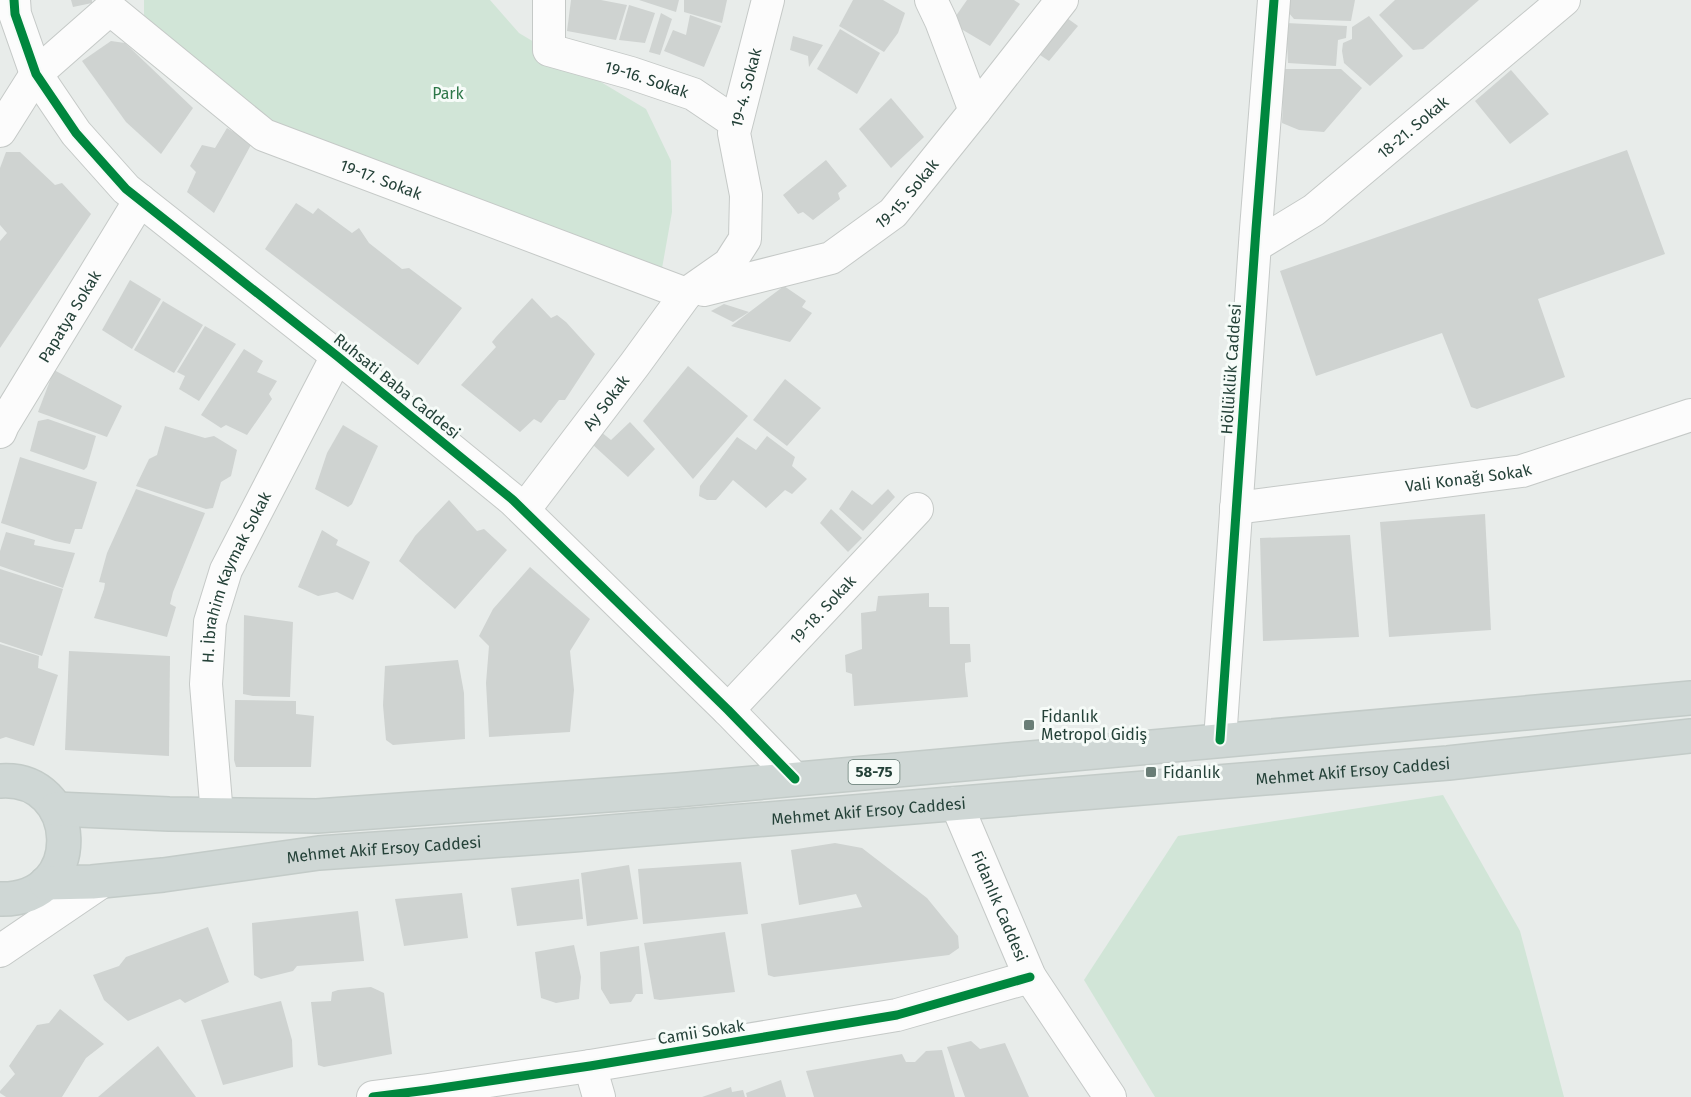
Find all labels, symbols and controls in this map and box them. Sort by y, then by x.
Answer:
street label: 19-4. Sokak [726,45,765,129]
street label: 19-16. Sokak [603,57,692,102]
park label: Park [432,84,465,103]
street label: 18-21. Sokak [1373,91,1453,162]
street label: 19-15. Sokak [871,154,943,232]
street label: 19-17. Sokak [338,155,425,203]
street label: Papatya Sokak [34,266,105,366]
street label: Höllüklük Caddesi [1217,303,1245,435]
street label: Ruhsati Baba Caddesi [330,329,464,443]
street label: Ay Sokak [579,371,633,434]
street label: Vali Konağı Sokak [1404,459,1534,496]
street label: H. İbrahim Kaymak Sokak [198,487,275,664]
street label: 19-18. Sokak [786,571,860,648]
place label: Fidanlık Metropol Gidiş [1041,707,1147,745]
marker: Fidanlık Metropol Gidiş [1022,718,1036,732]
street label: Mehmet Akif Ersoy Caddesi [1255,753,1451,788]
road number: 58-75 [848,760,900,784]
place label: Fidanlık [1163,763,1221,782]
marker: Fidanlık [1144,765,1158,779]
street label: Mehmet Akif Ersoy Caddesi [770,793,967,828]
street label: Mehmet Akif Ersoy Caddesi [285,832,482,867]
street label: Fidanlık Caddesi [968,848,1032,964]
street label: Camii Sokak [656,1016,746,1048]

